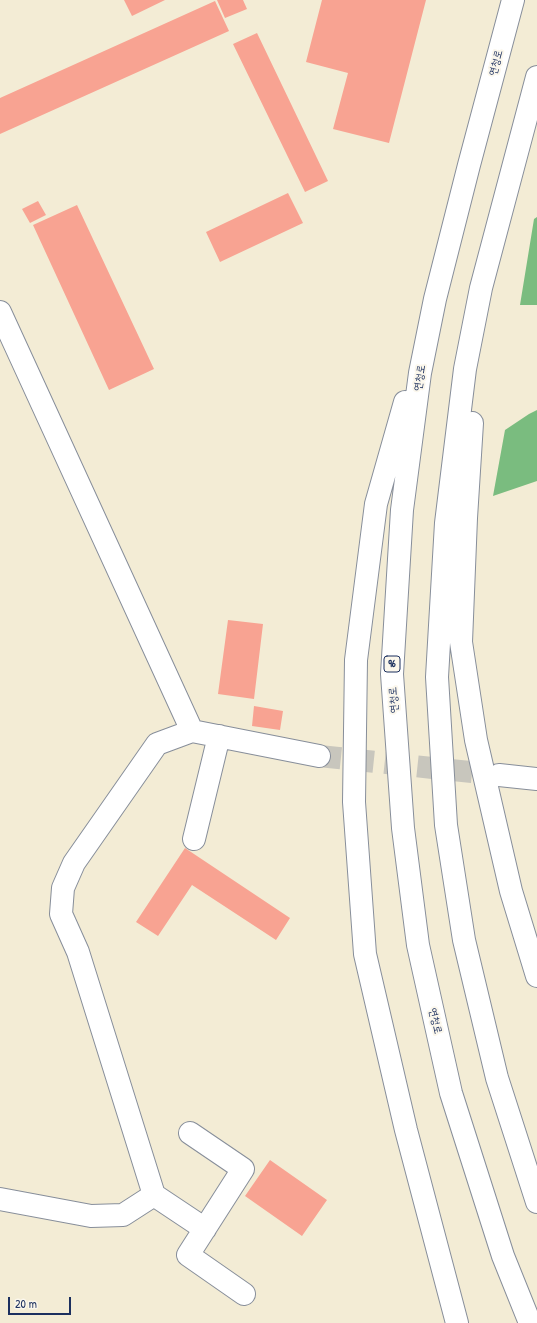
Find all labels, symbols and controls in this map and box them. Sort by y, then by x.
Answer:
street label: 연청로 [486,48,506,78]
street label: 연청로 [411,364,429,392]
road number: 96 [384,656,400,672]
street label: 연청로 [386,686,402,714]
street label: 연청로 [426,1007,444,1035]
scale bar [10,1289,73,1315]
text: 20 m [15,1295,37,1312]

